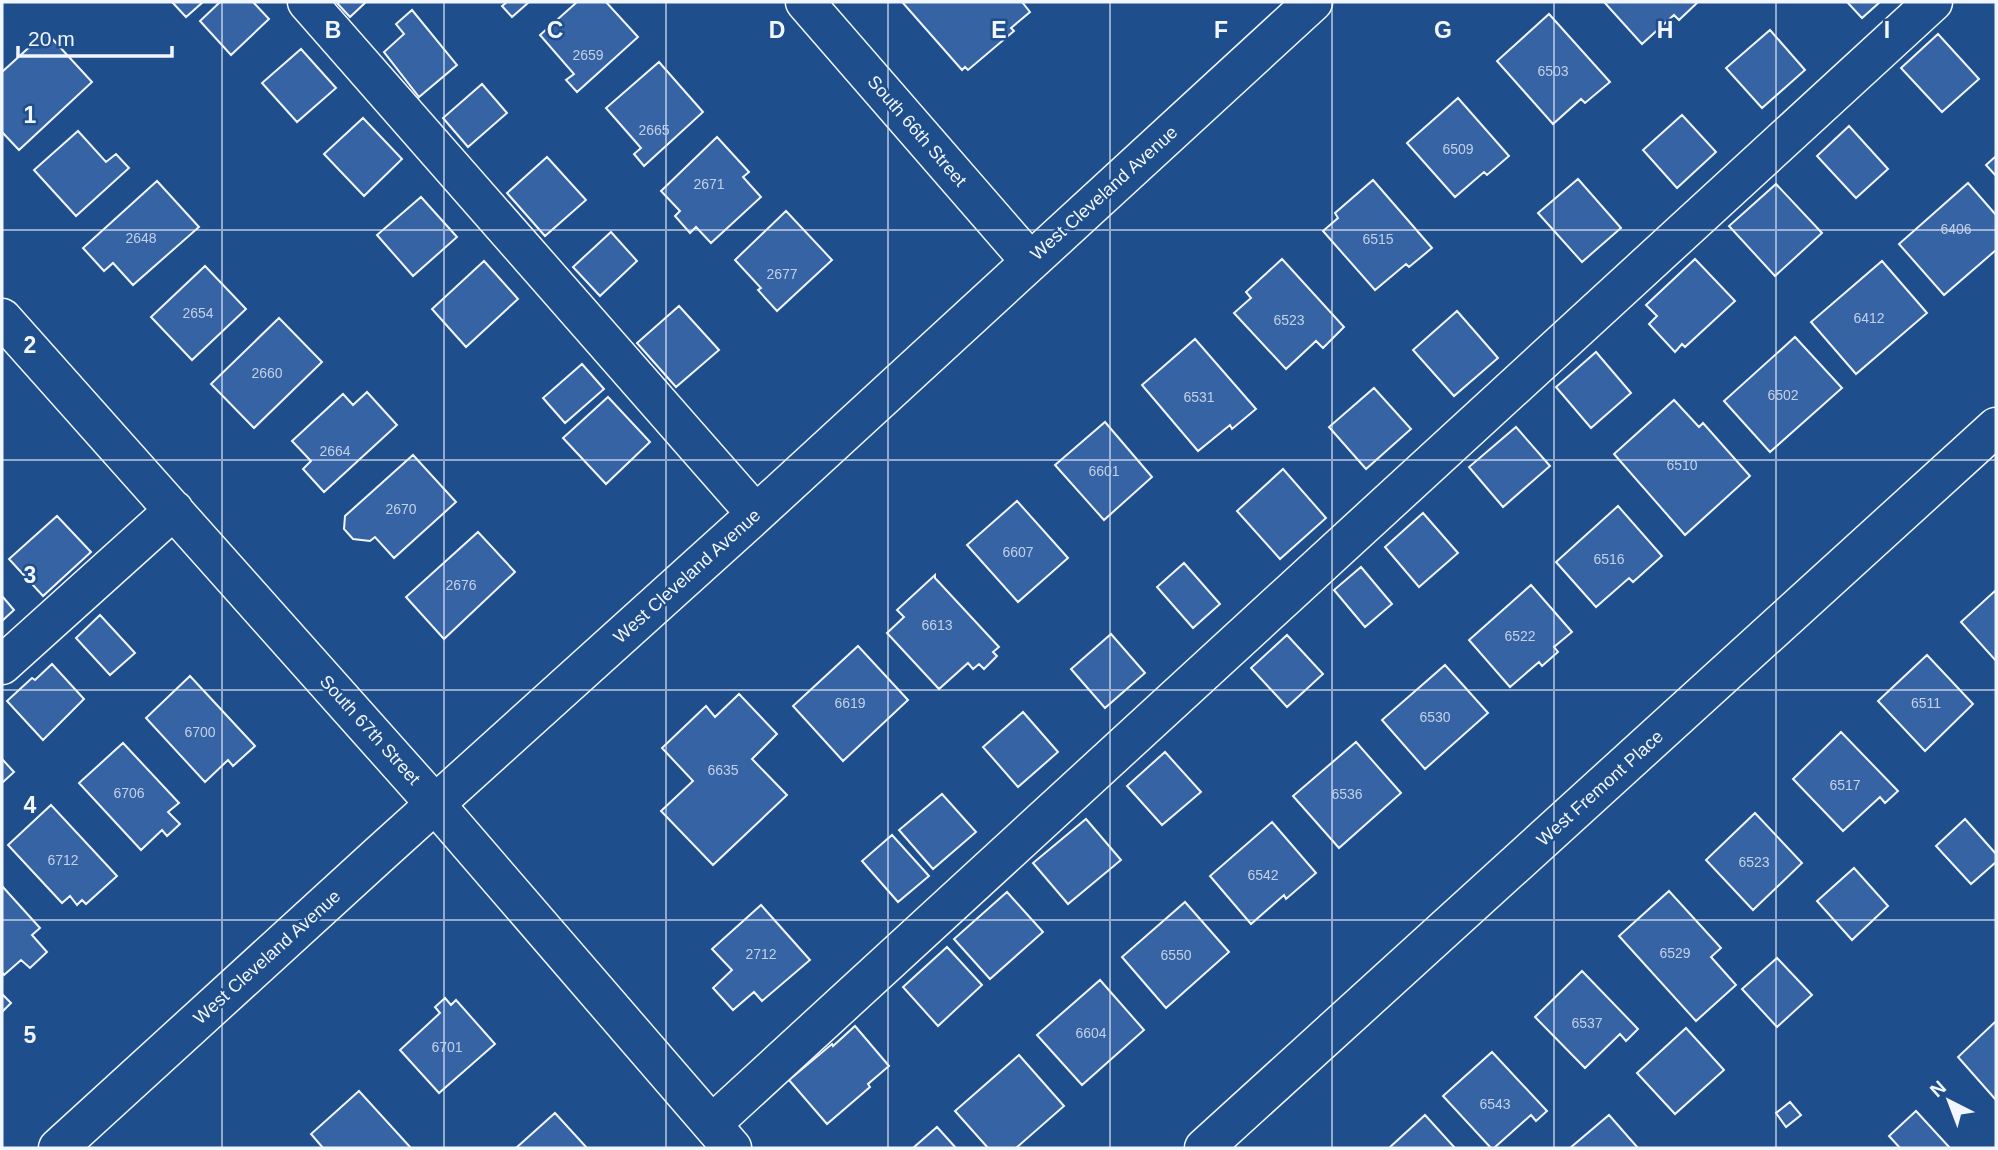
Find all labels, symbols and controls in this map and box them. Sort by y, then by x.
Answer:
scale bar [18,14,172,58]
text: B [325,17,341,43]
text: C [547,17,563,43]
text: D [769,17,785,43]
text: E [991,17,1007,43]
text: F [1214,17,1228,43]
text: G [1434,17,1452,43]
text: H [1657,17,1673,43]
text: I [1884,17,1890,43]
text: 20 m [28,27,75,50]
house number: 2659 [572,47,604,63]
house number: 6503 [1537,63,1569,79]
street label: South 66th Street [863,72,971,190]
text: 1 [24,102,37,128]
house number: 2665 [638,122,670,138]
street label: West Cleveland Avenue [1027,122,1181,264]
house number: 6509 [1442,141,1474,157]
house number: 2671 [693,176,725,192]
house number: 6406 [1940,221,1972,237]
house number: 2648 [125,230,157,246]
house number: 6515 [1362,231,1394,247]
house number: 2677 [766,266,798,282]
house number: 2654 [182,305,214,321]
house number: 6412 [1853,310,1885,326]
house number: 6523 [1273,312,1305,328]
text: 2 [24,332,36,358]
house number: 2660 [251,365,283,381]
house number: 6502 [1767,387,1799,403]
house number: 6531 [1183,389,1215,405]
house number: 2664 [319,443,351,459]
house number: 6510 [1666,457,1698,473]
house number: 6601 [1088,463,1120,479]
house number: 2670 [385,501,417,517]
street label: West Cleveland Avenue [610,505,764,647]
house number: 6607 [1002,544,1034,560]
house number: 6516 [1593,551,1625,567]
text: 3 [24,562,36,588]
house number: 2676 [445,577,477,593]
house number: 6613 [921,617,953,633]
house number: 6522 [1504,628,1536,644]
street label: South 67th Street [316,671,424,789]
house number: 6619 [834,695,866,711]
house number: 6511 [1911,695,1941,711]
house number: 6530 [1419,709,1451,725]
house number: 6700 [184,724,216,740]
street label: West Fremont Place [1533,726,1667,850]
house number: 6635 [707,762,739,778]
house number: 6517 [1829,777,1861,793]
house number: 6706 [113,785,145,801]
house number: 6536 [1331,786,1363,802]
text: 4 [24,792,37,818]
house number: 6712 [47,852,79,868]
house number: 6523 [1738,854,1770,870]
house number: 6542 [1247,867,1279,883]
street label: West Cleveland Avenue [190,886,344,1028]
house number: 6529 [1659,945,1691,961]
house number: 2712 [745,946,777,962]
house number: 6550 [1160,947,1192,963]
house number: 6537 [1571,1015,1603,1031]
text: 5 [24,1022,37,1048]
house number: 6604 [1075,1025,1107,1041]
house number: 6701 [431,1039,463,1055]
north arrow [1914,1066,1984,1136]
text: N [1926,1076,1950,1101]
house number: 6543 [1479,1096,1511,1112]

